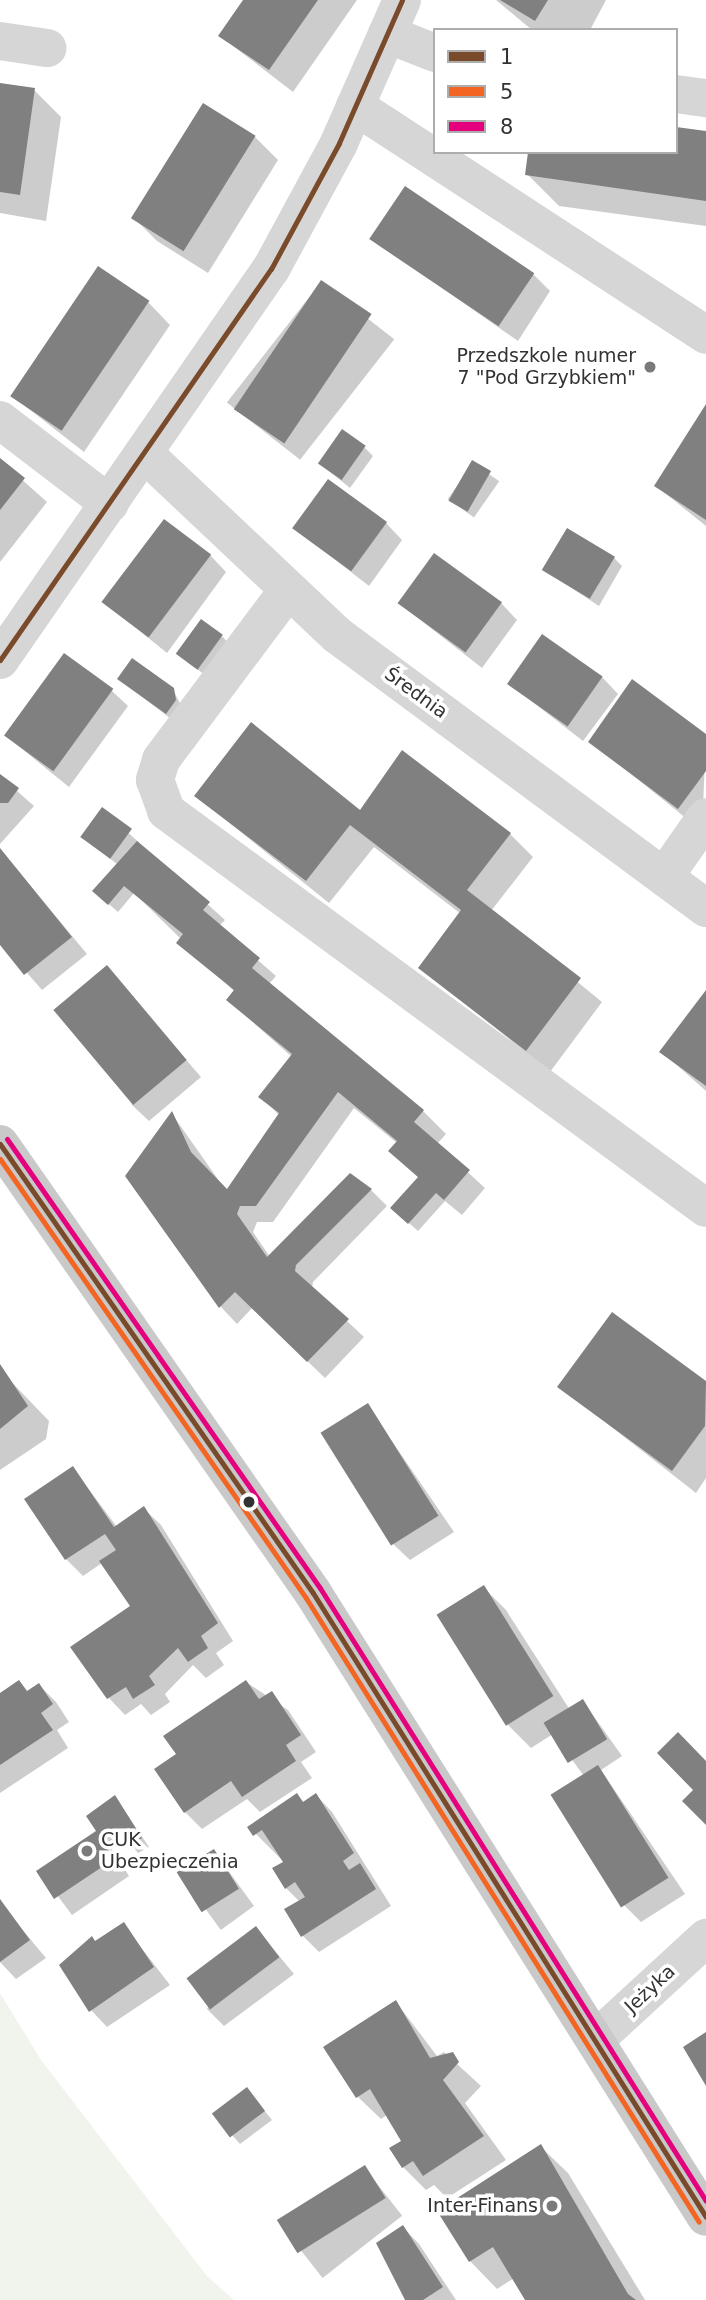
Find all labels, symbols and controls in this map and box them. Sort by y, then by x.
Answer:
legend [433,28,678,154]
text: 1 [500,45,513,69]
text: 5 [500,80,513,104]
text: 8 [500,115,513,139]
place label: Przedszkole numer 7 "Pod Grzybkiem" [456,345,636,389]
marker: Przedszkole numer 7 "Pod Grzybkiem" [642,359,658,375]
street label: Średnia [380,663,452,723]
unlabelled marker [242,1495,256,1509]
place label: CUK Ubezpieczenia [101,1829,239,1873]
marker: CUK Ubezpieczenia [79,1843,95,1859]
street label: Jeżyka [620,1960,680,2018]
place label: Inter-Finans [427,2195,538,2217]
marker: Inter-Finans [544,2198,560,2214]

